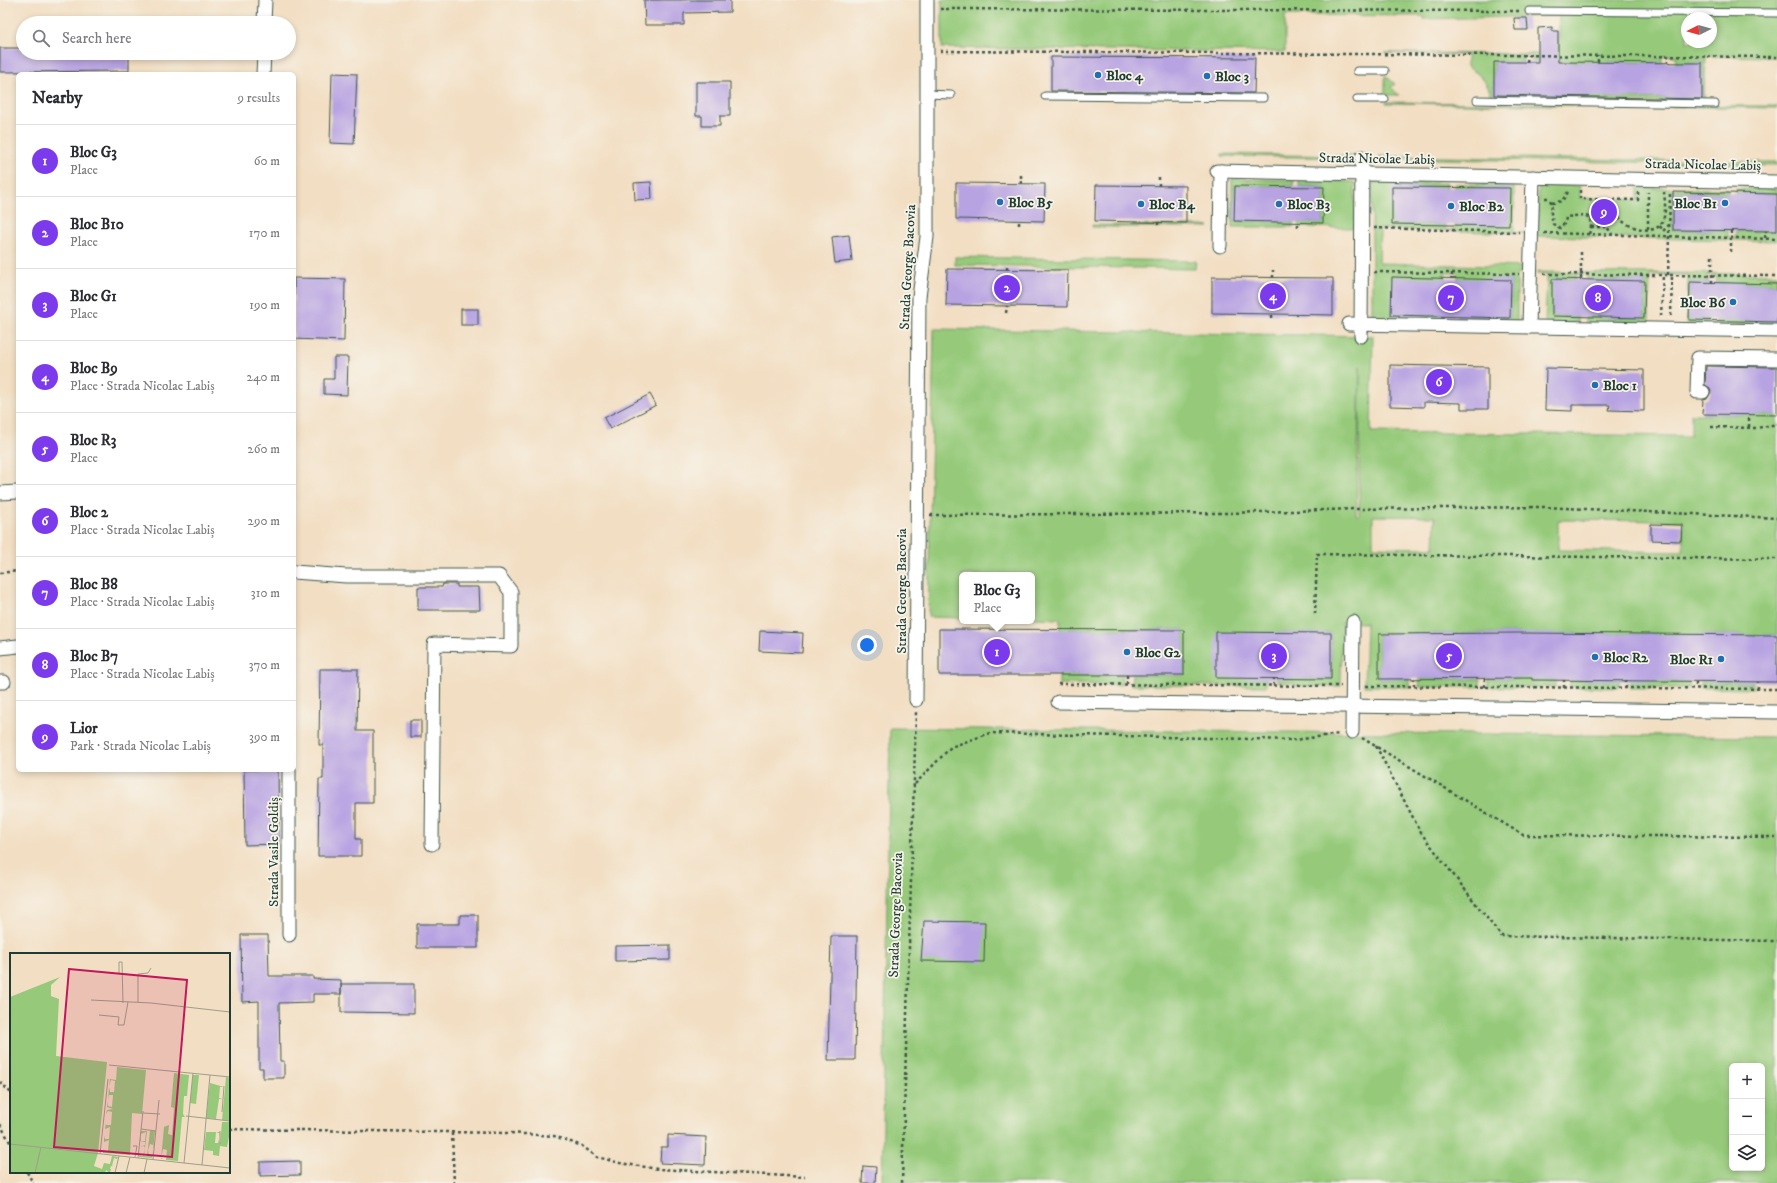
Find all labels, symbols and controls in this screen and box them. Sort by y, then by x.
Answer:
north arrow [1681,12,1717,48]
search box [16,16,296,60]
icon: search [30,27,52,49]
text: Search here [62,29,131,48]
place label: Bloc 4 [1106,67,1144,85]
place label: Bloc 3 [1215,68,1249,86]
marker: Bloc 4 [1093,70,1103,80]
marker: Bloc 3 [1202,71,1212,81]
text: Nearby [32,87,82,109]
text: 9 results [238,90,280,106]
text: Bloc G3 [70,143,117,162]
street label: Strada Nicolae Labiș [1319,149,1436,169]
text: 1 [43,153,47,169]
text: 60 m [254,153,280,169]
street label: Strada Nicolae Labiș [1645,155,1762,175]
text: Place [70,162,98,178]
place label: Bloc B5 [1008,194,1053,212]
place label: Bloc B1 [1674,195,1717,213]
place label: Bloc B4 [1149,196,1196,214]
place label: Bloc B3 [1287,196,1330,214]
marker: Bloc B5 [995,197,1005,207]
pin: 9 [1591,197,1617,227]
place label: Bloc B2 [1459,198,1505,216]
marker: Bloc B1 [1720,198,1730,208]
marker: Bloc B4 [1136,199,1146,209]
marker: Bloc B3 [1274,199,1284,209]
marker: Bloc B2 [1446,201,1456,211]
street label: Strada George Bacovia [896,204,920,330]
text: Bloc B10 [70,215,124,234]
text: 2 [42,225,48,241]
text: 170 m [249,225,280,241]
text: Place [70,234,98,250]
pin: 2 [994,273,1020,303]
pin: 4 [1260,281,1286,311]
pin: 7 [1438,283,1464,313]
pin: 8 [1585,283,1611,313]
text: Bloc G1 [70,287,117,306]
place label: Bloc B6 [1680,294,1726,312]
text: 3 [43,297,47,313]
text: 190 m [249,297,280,313]
marker: Bloc B6 [1728,297,1738,307]
text: Place [70,306,98,322]
text: Bloc B9 [70,359,118,378]
pin: 6 [1426,367,1452,397]
text: 4 [41,369,49,385]
text: 240 m [247,369,280,385]
place label: Bloc 1 [1603,377,1637,395]
text: Place · Strada Nicolae Labiș [70,378,215,394]
marker: Bloc 1 [1590,380,1600,390]
text: Bloc R3 [70,431,116,450]
text: 5 [42,441,48,457]
text: 260 m [247,441,280,457]
text: Place [70,450,98,466]
text: Bloc 2 [70,503,108,522]
text: 6 [42,513,48,529]
text: 290 m [248,513,280,529]
text: Place · Strada Nicolae Labiș [70,522,215,538]
street label: Strada George Bacovia [893,528,911,654]
popup [959,572,1035,624]
text: Bloc B8 [70,575,118,594]
text: Bloc G3 [974,581,1020,600]
text: 7 [42,585,48,601]
text: 310 m [251,585,280,601]
text: Place · Strada Nicolae Labiș [70,594,215,610]
text: Place [974,600,1001,616]
your location [857,635,877,655]
pin: 1 [984,637,1010,667]
pin: 3 [1261,641,1287,671]
pin: 5 [1436,641,1462,671]
place label: Bloc G2 [1135,644,1182,662]
text: Bloc B7 [70,647,118,666]
marker: Bloc G2 [1122,647,1132,657]
place label: Bloc R2 [1603,649,1649,667]
place label: Bloc R1 [1670,651,1713,669]
marker: Bloc R2 [1590,652,1600,662]
marker: Bloc R1 [1716,654,1726,664]
text: 8 [42,657,48,673]
text: 370 m [249,657,280,673]
text: Place · Strada Nicolae Labiș [70,666,215,682]
text: Lior [70,719,98,738]
text: 9 [42,729,48,745]
text: 390 m [249,729,280,745]
text: Park · Strada Nicolae Labiș [70,738,211,754]
street label: Strada Vasile Goldiș [265,797,283,907]
street label: Strada George Bacovia [885,852,907,978]
inset map [10,953,230,1173]
map controls [1729,1063,1765,1171]
button: + [1729,1063,1765,1099]
button: − [1729,1099,1765,1135]
button: layers [1729,1135,1765,1171]

